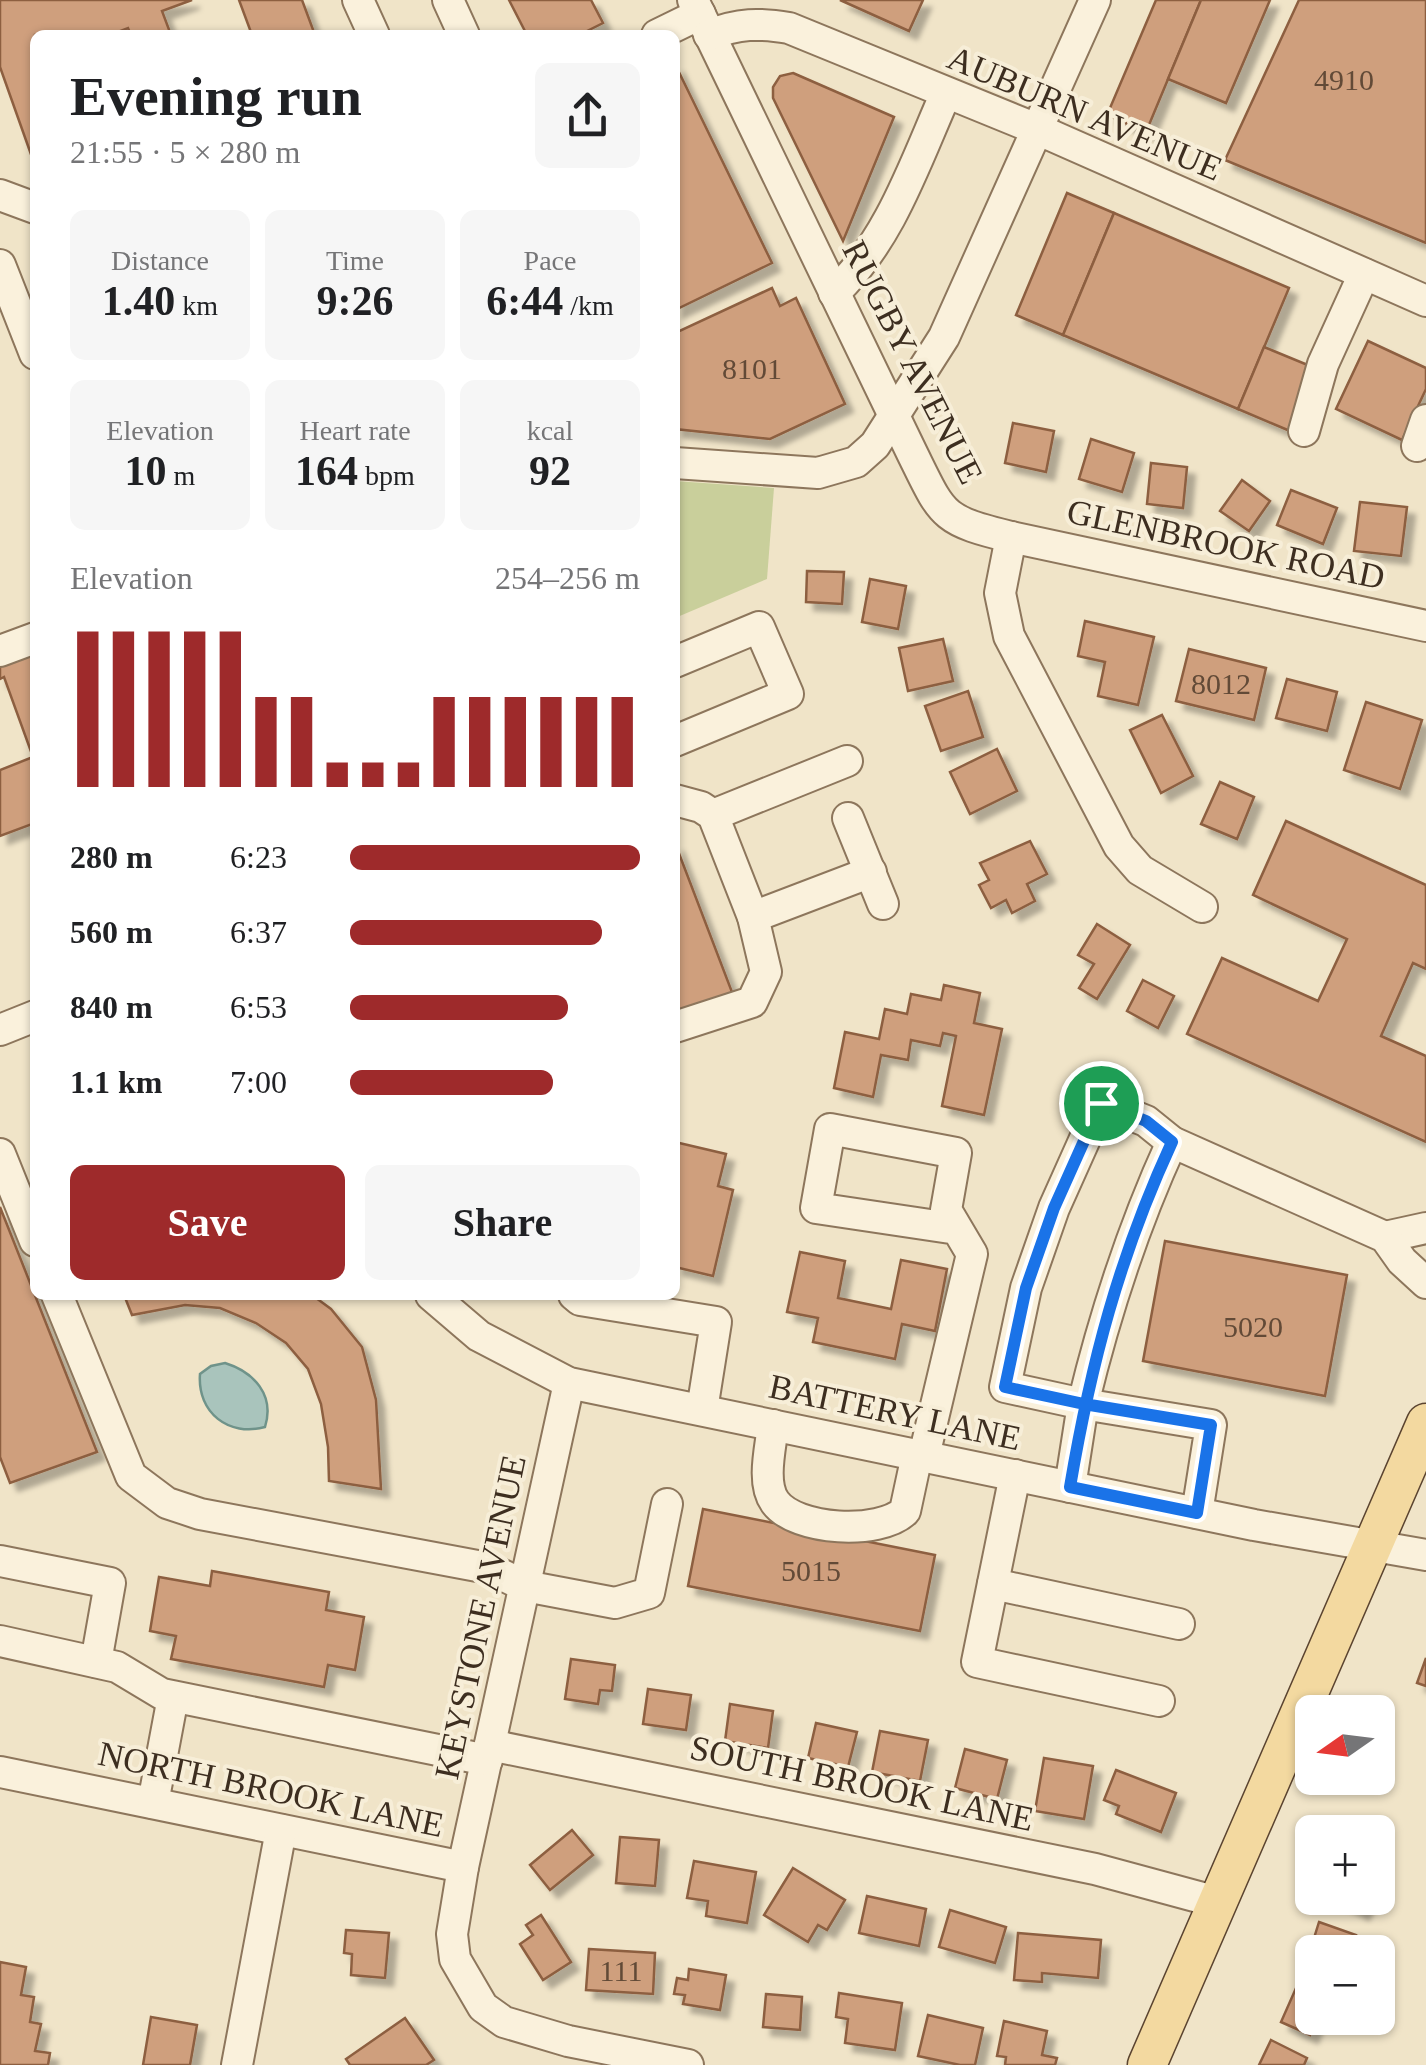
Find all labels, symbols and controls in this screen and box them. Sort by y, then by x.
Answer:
street label: AUBURN AVENUE [942,38,1228,189]
button: share [535,63,640,168]
house number: 4910 [1314,63,1374,96]
text: Evening run [70,66,362,127]
text: 21:55 · 5 × 280 m [70,134,300,170]
street label: RUGBY AVENUE [834,234,991,490]
text: Distance [111,245,209,276]
text: Time [326,245,384,276]
text: Pace [524,245,576,276]
text: 1.40 [102,278,175,324]
text: 9:26 [317,278,394,324]
text: 6:44 [486,278,563,324]
text: km [175,290,218,321]
text: /km [563,290,614,321]
house number: 8101 [722,352,782,385]
text: Elevation [106,415,214,446]
text: Heart rate [299,415,411,446]
text: kcal [527,415,573,446]
text: 10 [125,448,167,494]
text: 164 [295,448,358,494]
text: 92 [529,448,571,494]
text: m [167,460,195,491]
text: bpm [358,460,415,491]
street label: GLENBROOK ROAD [1064,492,1388,597]
text: Elevation [70,560,193,596]
text: 254–256 m [495,560,640,596]
house number: 8012 [1191,667,1251,700]
text: 280 m [70,839,153,875]
text: 6:23 [230,839,287,875]
text: 560 m [70,914,153,950]
text: 6:37 [230,914,287,950]
text: 840 m [70,989,153,1025]
text: 6:53 [230,989,287,1025]
pin [1059,1061,1144,1146]
text: 1.1 km [70,1064,162,1100]
text: 7:00 [230,1064,287,1100]
icon: arrive [1074,1076,1129,1131]
button: Save [70,1165,345,1280]
button: Share [365,1165,640,1280]
house number: 5020 [1223,1310,1283,1343]
street label: BATTERY LANE [765,1367,1024,1458]
street label: KEYSTONE AVENUE [427,1452,534,1783]
house number: 5015 [781,1554,841,1587]
north arrow [1295,1695,1395,1795]
map controls [1295,1695,1395,2035]
street label: SOUTH BROOK LANE [687,1728,1037,1839]
street label: NORTH BROOK LANE [95,1734,447,1845]
button: + [1295,1815,1395,1915]
button: − [1295,1935,1395,2035]
house number: 111 [600,1954,642,1987]

